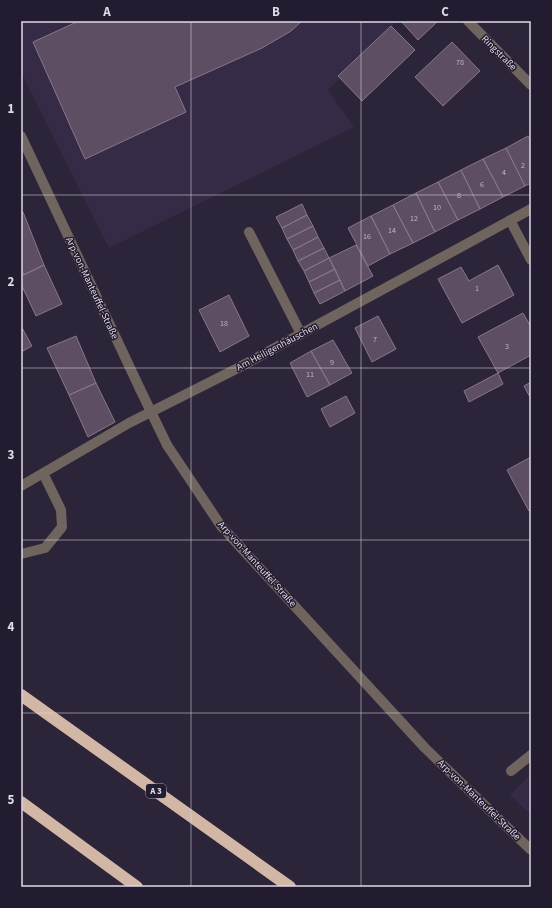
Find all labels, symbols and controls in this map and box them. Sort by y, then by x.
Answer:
text: A [102,3,111,21]
text: B [272,3,280,21]
text: C [441,3,449,21]
street label: Ringstraße [478,32,520,74]
house number: 78 [456,57,464,68]
text: 1 [8,100,15,118]
house number: 2 [521,160,525,171]
house number: 4 [502,167,506,178]
house number: 6 [480,179,484,190]
house number: 8 [457,190,461,201]
house number: 10 [433,202,441,213]
house number: 12 [410,213,418,224]
house number: 14 [388,225,396,236]
house number: 16 [363,231,371,242]
street label: Arp-von-Manteuffel-Straße [62,235,122,341]
text: 2 [8,273,15,291]
house number: 1 [475,283,479,294]
house number: 18 [220,318,228,329]
street label: Am Heiligenhäuschen [234,320,320,374]
house number: 7 [373,334,377,345]
house number: 3 [505,341,509,352]
house number: 9 [330,357,334,368]
house number: 11 [306,369,314,380]
text: 3 [8,446,15,464]
street label: Arp-von-Manteuffel-Straße [215,518,299,610]
text: 4 [8,618,15,636]
street label: Arp-von-Manteuffel-Straße [434,756,524,844]
road number: A 3 [146,784,166,798]
text: 5 [8,791,15,809]

